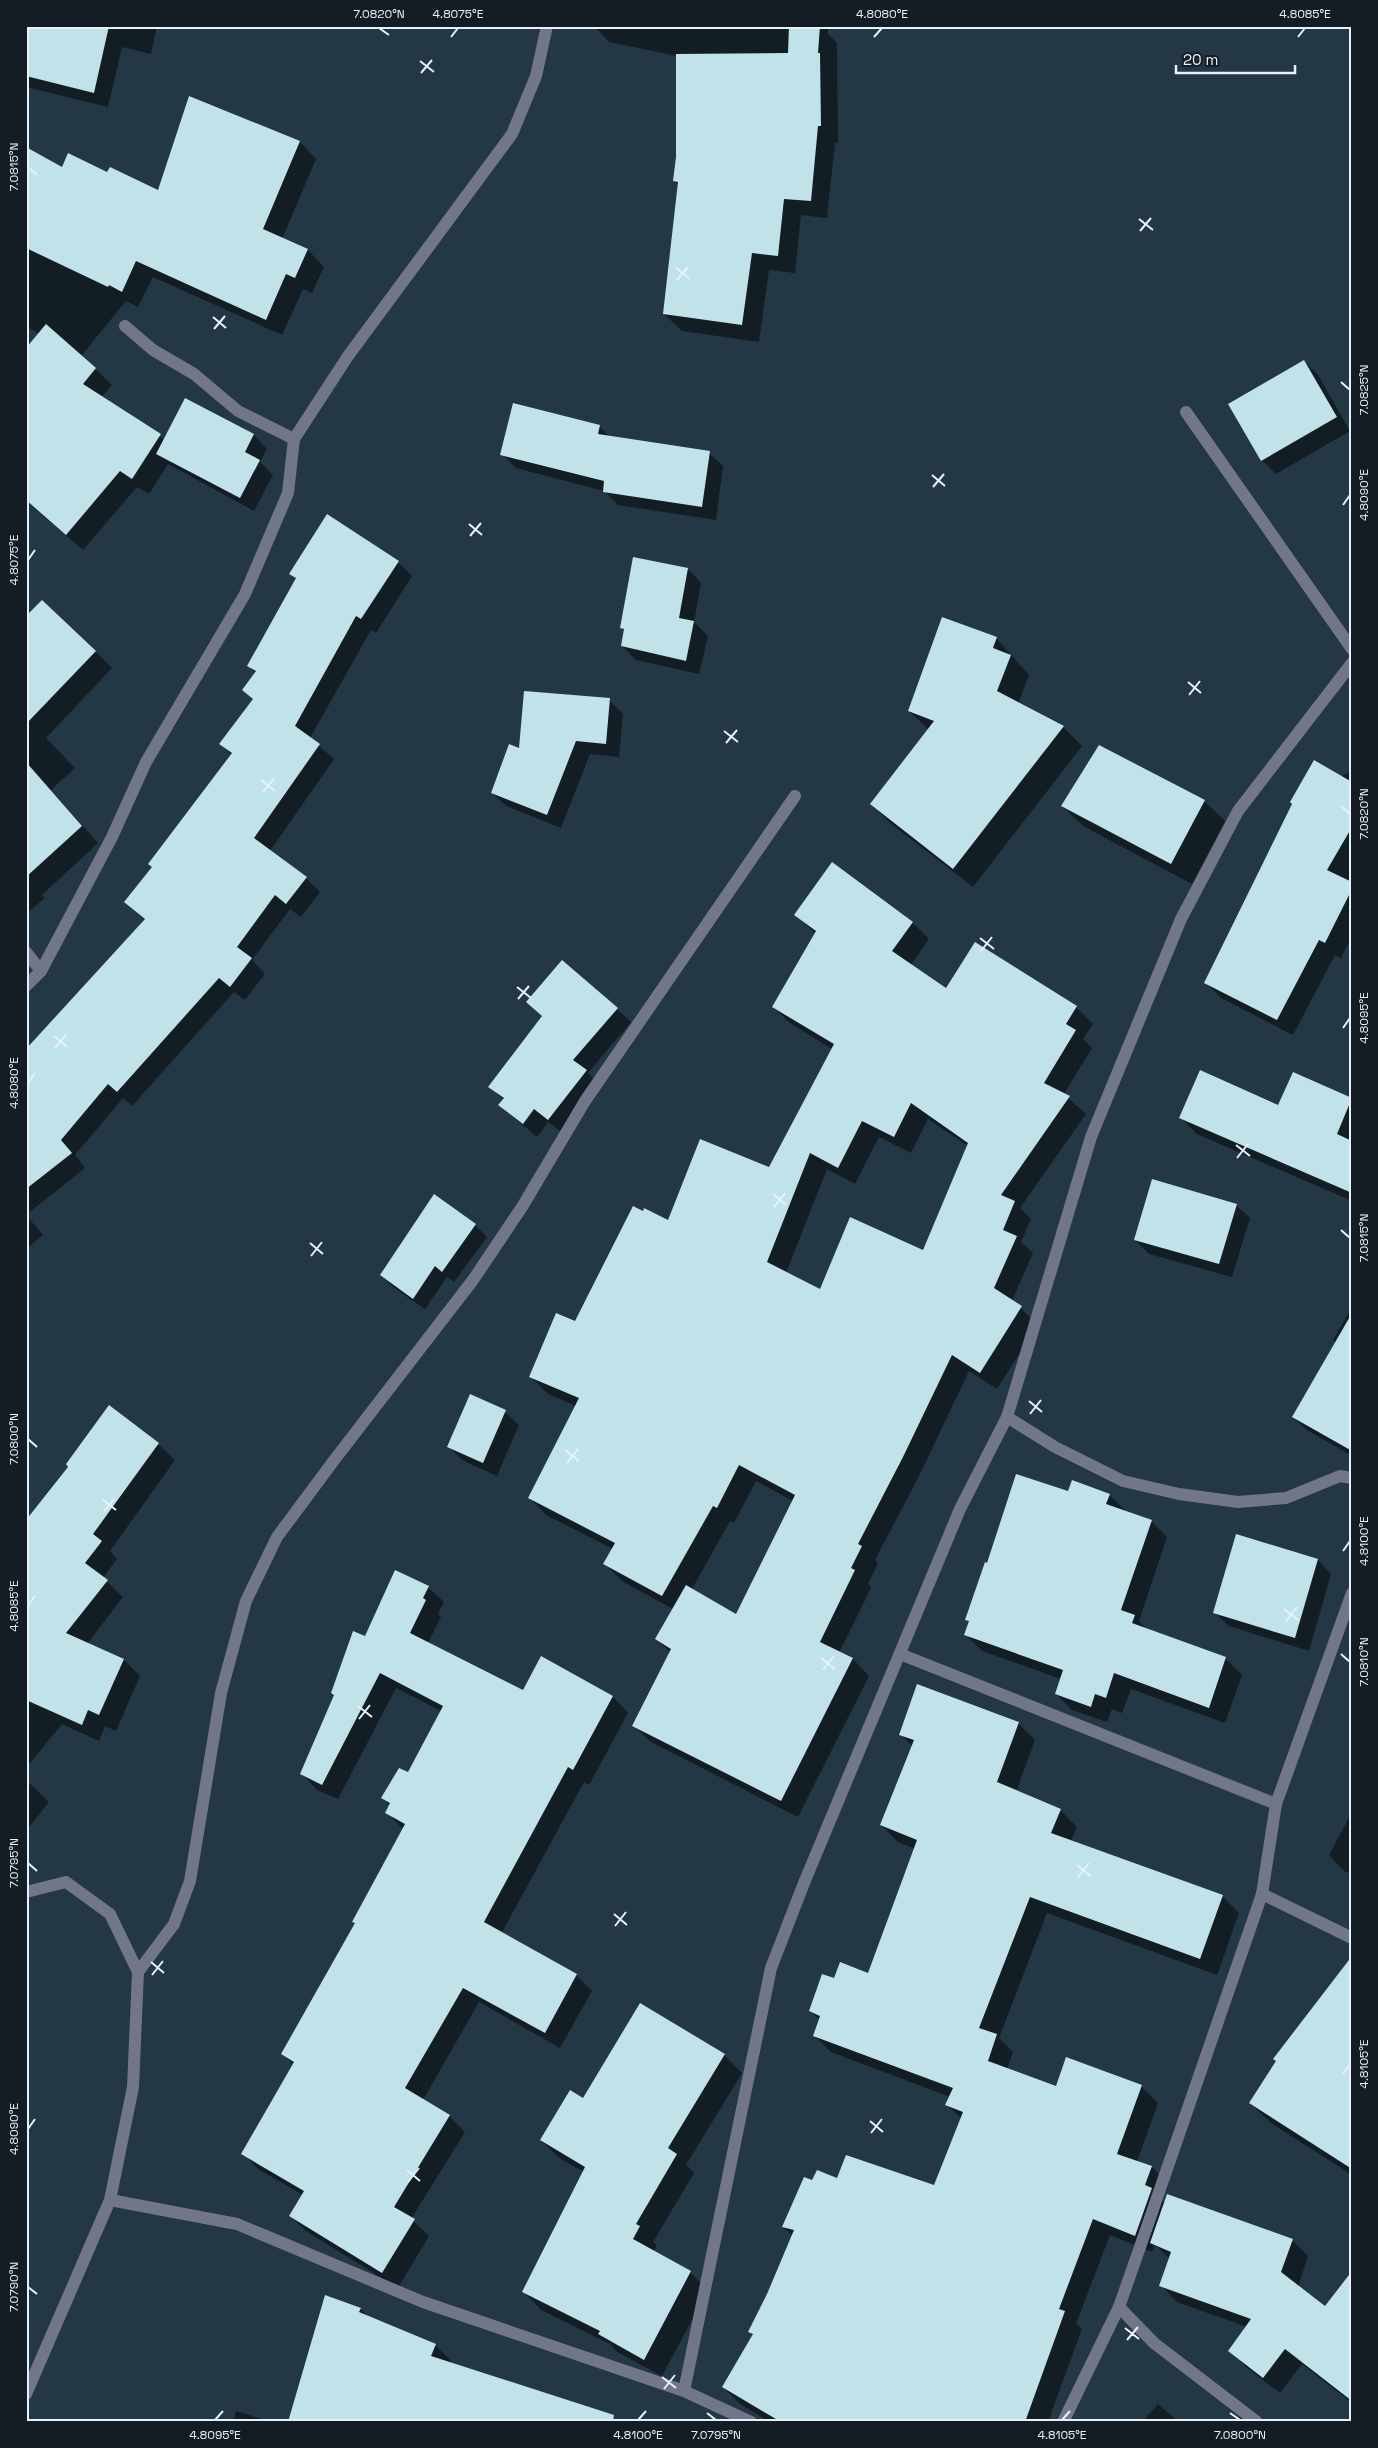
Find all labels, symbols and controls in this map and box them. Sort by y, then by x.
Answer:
text: 7.0820°N [353,6,405,22]
text: 4.8075°E [433,6,484,22]
text: 4.8080°E [856,6,908,22]
text: 4.8085°E [1279,6,1331,22]
scale bar [1176,42,1294,74]
text: 20 m [1183,50,1218,69]
text: 7.0815°N [6,143,22,191]
text: 7.0825°N [1356,365,1372,415]
text: 4.8090°E [1356,469,1372,521]
text: 4.8075°E [6,534,22,585]
text: 7.0820°N [1356,788,1372,840]
text: 4.8095°E [1356,992,1372,1044]
text: 4.8080°E [6,1057,22,1109]
text: 7.0815°N [1356,1214,1372,1262]
text: 7.0800°N [6,1413,22,1465]
text: 4.8100°E [1356,1516,1372,1566]
text: 4.8085°E [6,1580,22,1632]
text: 7.0810°N [1356,1637,1372,1687]
text: 7.0795°N [6,1838,22,1888]
text: 4.8105°E [1356,2039,1372,2089]
text: 4.8090°E [6,2103,22,2155]
text: 7.0790°N [6,2262,22,2312]
text: 4.8095°E [189,2427,241,2443]
text: 4.8100°E [613,2427,663,2443]
text: 7.0795°N [691,2427,741,2443]
text: 4.8105°E [1037,2427,1087,2443]
text: 7.0800°N [1214,2427,1266,2443]

